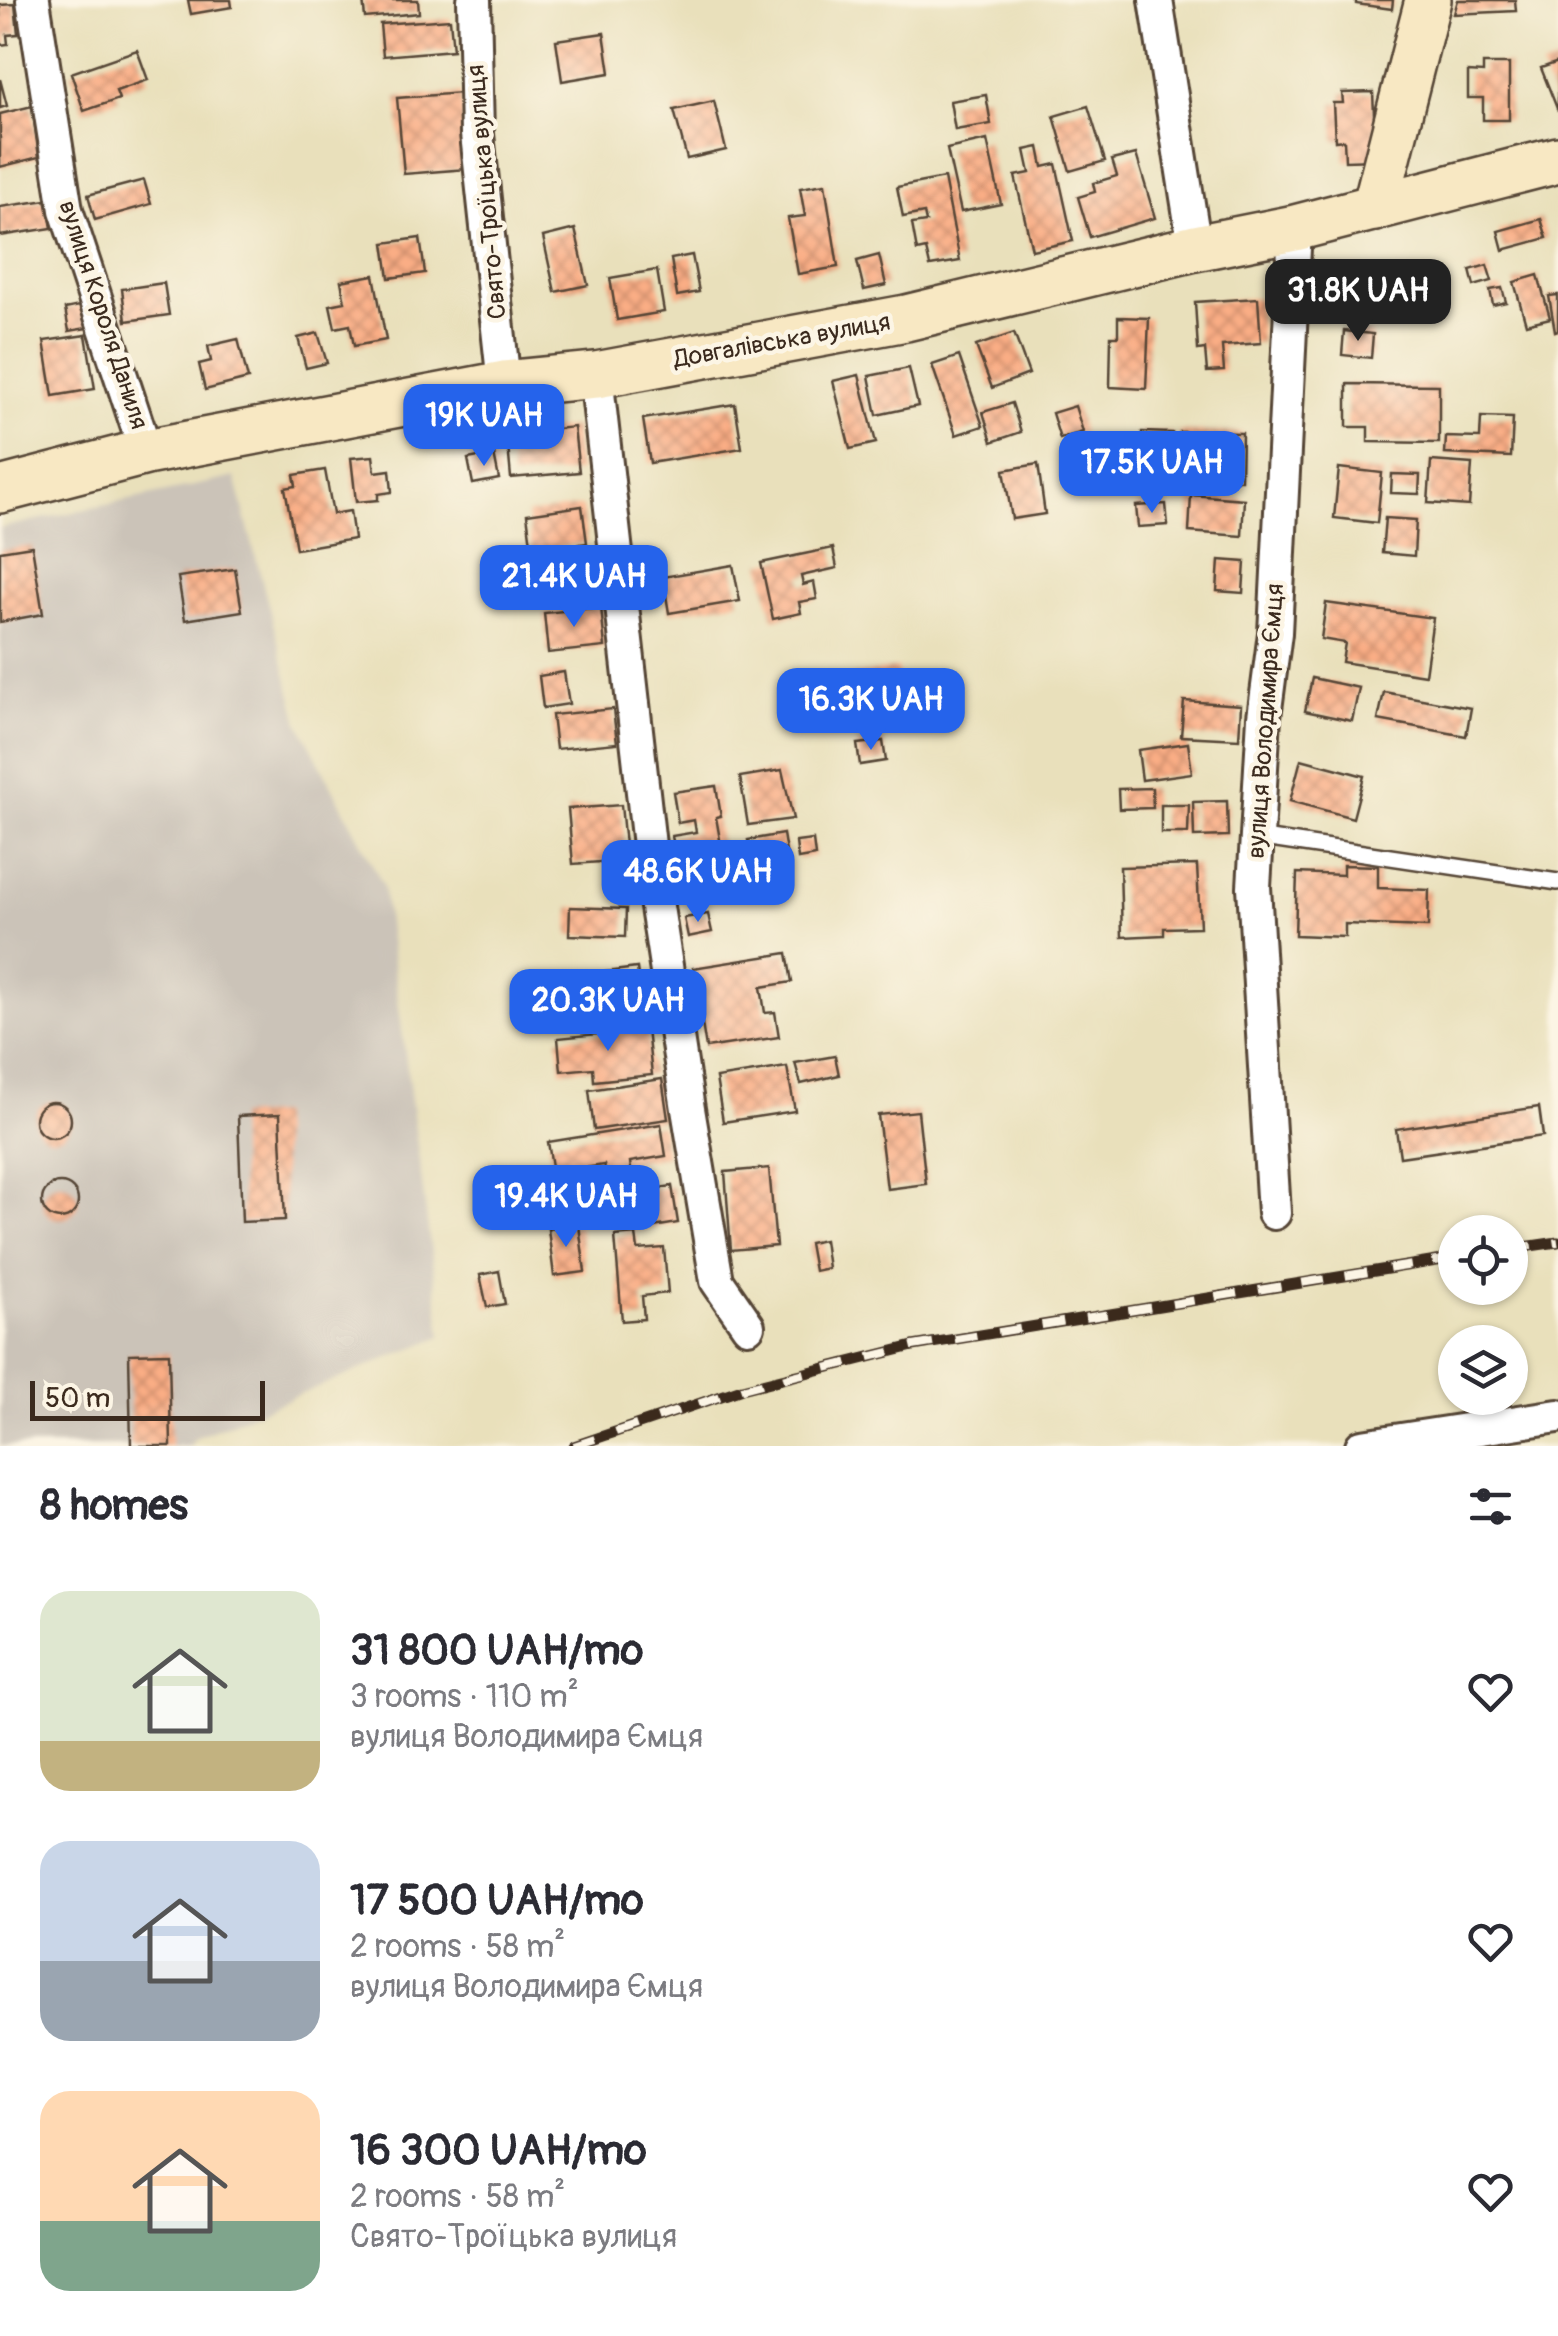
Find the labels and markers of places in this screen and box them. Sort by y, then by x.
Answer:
pin: 31.8K UAH [1244,259,1472,344]
pin: 19K UAH [392,384,576,469]
pin: 17.5K UAH [1038,431,1266,516]
pin: 21.4K UAH [460,545,688,630]
pin: 16.3K UAH [757,668,985,753]
pin: 48.6K UAH [584,840,812,925]
pin: 20.3K UAH [494,969,722,1054]
pin: 19.4K UAH [452,1165,680,1250]

